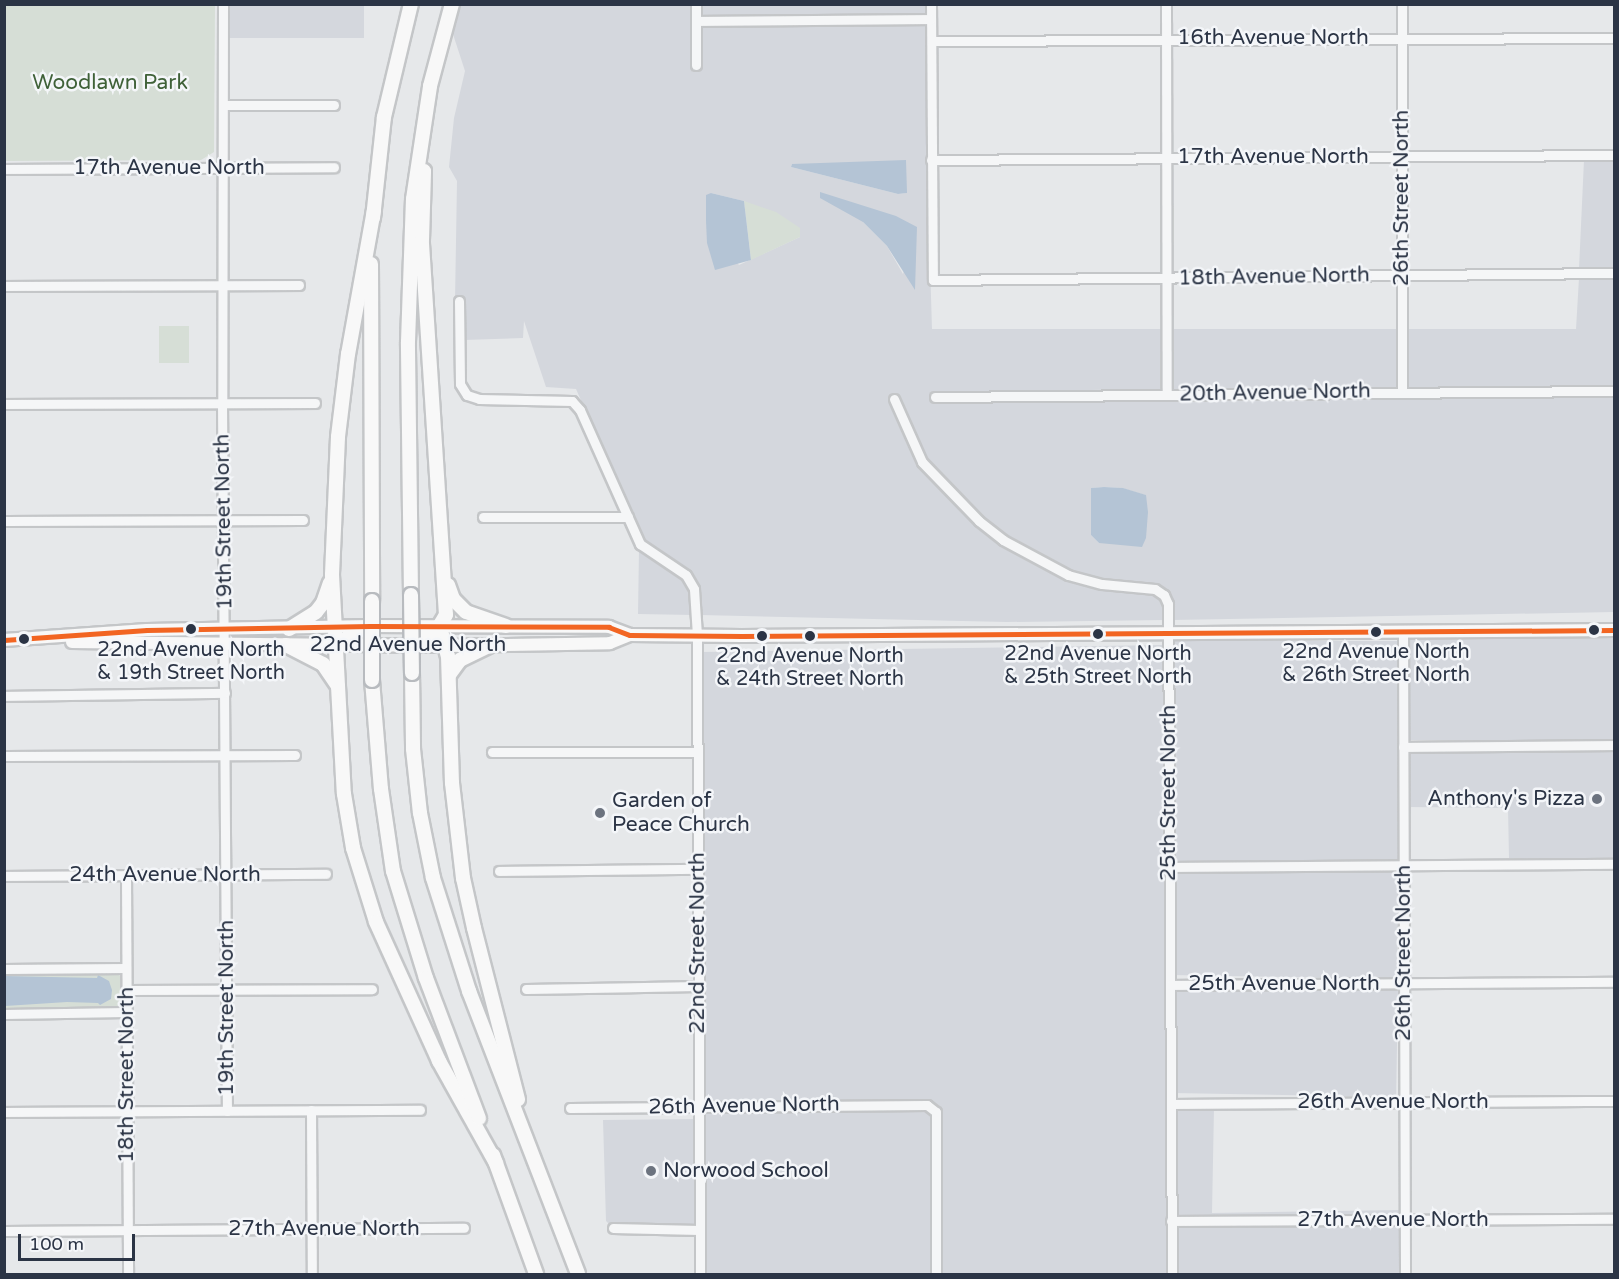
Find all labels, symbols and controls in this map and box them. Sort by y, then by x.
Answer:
street label: 16th Avenue North [1177,25,1369,51]
park label: Woodlawn Park [32,70,188,96]
street label: 26th Street North [1389,110,1415,286]
street label: 17th Avenue North [1177,144,1369,170]
street label: 17th Avenue North [73,155,265,181]
street label: 18th Avenue North [1178,263,1370,291]
street label: 20th Avenue North [1179,379,1371,407]
street label: 19th Street North [210,434,238,610]
marker: 22nd Avenue North & 19th Street North [185,623,197,635]
unlabelled marker [1588,624,1600,636]
marker: 22nd Avenue North & 26th Street North [1370,626,1382,638]
marker: 22nd Avenue North & 25th Street North [1092,628,1104,640]
unlabelled marker [756,630,768,642]
marker: 22nd Avenue North & 24th Street North [804,630,816,642]
street label: 22nd Avenue North [310,632,506,658]
unlabelled marker [18,633,30,645]
place label: 22nd Avenue North & 19th Street North [97,638,285,685]
place label: 22nd Avenue North & 26th Street North [1282,641,1470,688]
place label: 22nd Avenue North & 25th Street North [1004,643,1192,690]
place label: 22nd Avenue North & 24th Street North [716,645,904,692]
street label: 25th Street North [1156,705,1182,881]
place label: Anthony's Pizza [1427,786,1585,812]
place label: Garden of Peace Church [612,788,750,838]
marker: Anthony's Pizza [1590,792,1604,806]
marker: Garden of Peace Church [593,806,607,820]
street label: 22nd Street North [685,852,711,1034]
street label: 24th Avenue North [69,862,261,888]
street label: 26th Street North [1391,865,1417,1041]
street label: 19th Street North [214,920,240,1096]
street label: 25th Avenue North [1188,971,1380,997]
street label: 18th Street North [114,987,140,1163]
street label: 26th Avenue North [1297,1089,1489,1115]
street label: 26th Avenue North [648,1092,840,1120]
place label: Norwood School [663,1158,829,1184]
marker: Norwood School [644,1164,658,1178]
street label: 27th Avenue North [1297,1207,1489,1233]
street label: 27th Avenue North [228,1216,420,1242]
scale bar [21,1222,138,1260]
text: 100 m [29,1233,84,1255]

